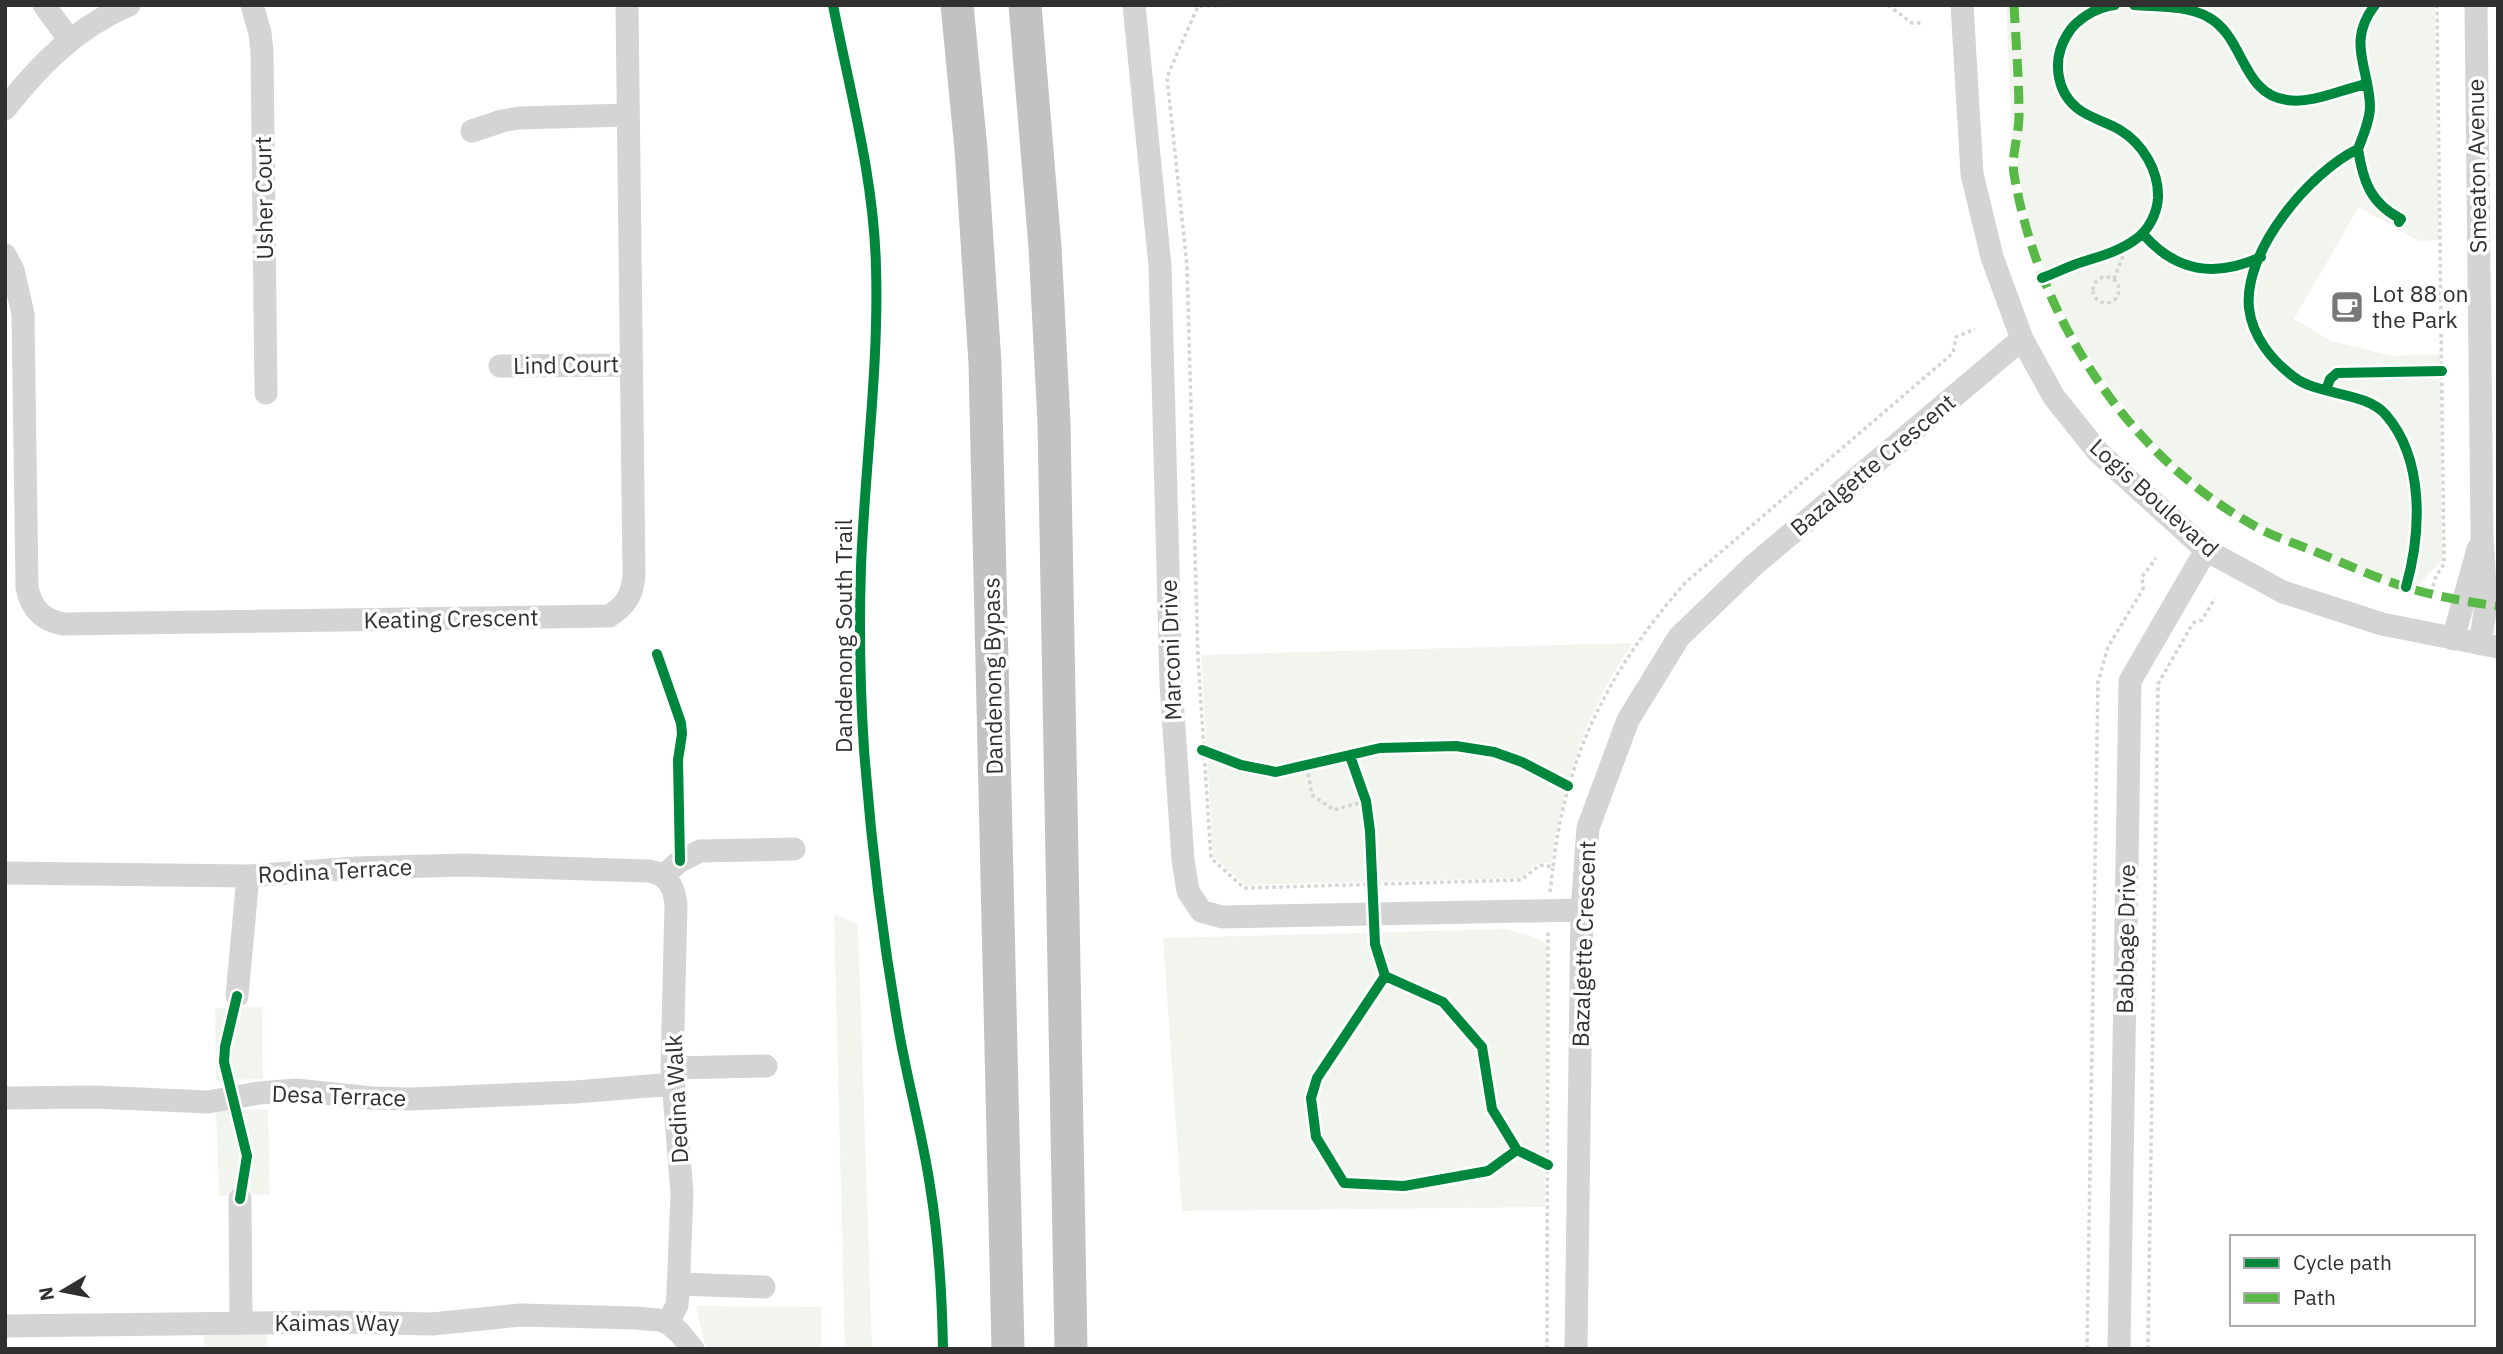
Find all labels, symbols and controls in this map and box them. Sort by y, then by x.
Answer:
street label: Smeaton Avenue [2459,79,2493,254]
street label: Usher Court [247,136,279,260]
place label: Lot 88 on the Park [2372,278,2469,334]
cafe icon: Lot 88 on the Park [2328,288,2366,326]
street label: Lind Court [513,348,619,380]
street label: Bazalgette Crescent [1784,386,1961,542]
street label: Logis Boulevard [2084,431,2225,563]
street label: Dandenong South Trail [828,519,858,753]
street label: Dandenong Bypass [975,577,1009,775]
street label: Marconi Drive [1153,579,1187,721]
street label: Keating Crescent [363,601,539,635]
street label: Bazalgette Crescent [1564,840,1602,1048]
street label: Rodina Terrace [257,851,413,889]
street label: Babbage Drive [2109,864,2141,1014]
street label: Dedina Walk [658,1034,694,1164]
street label: Desa Terrace [271,1078,407,1112]
legend [2230,1235,2475,1326]
text: Cycle path [2293,1248,2392,1276]
north arrow [28,1256,98,1326]
text: Path [2293,1283,2336,1311]
text: N [33,1285,59,1303]
street label: Kaimas Way [274,1307,400,1337]

